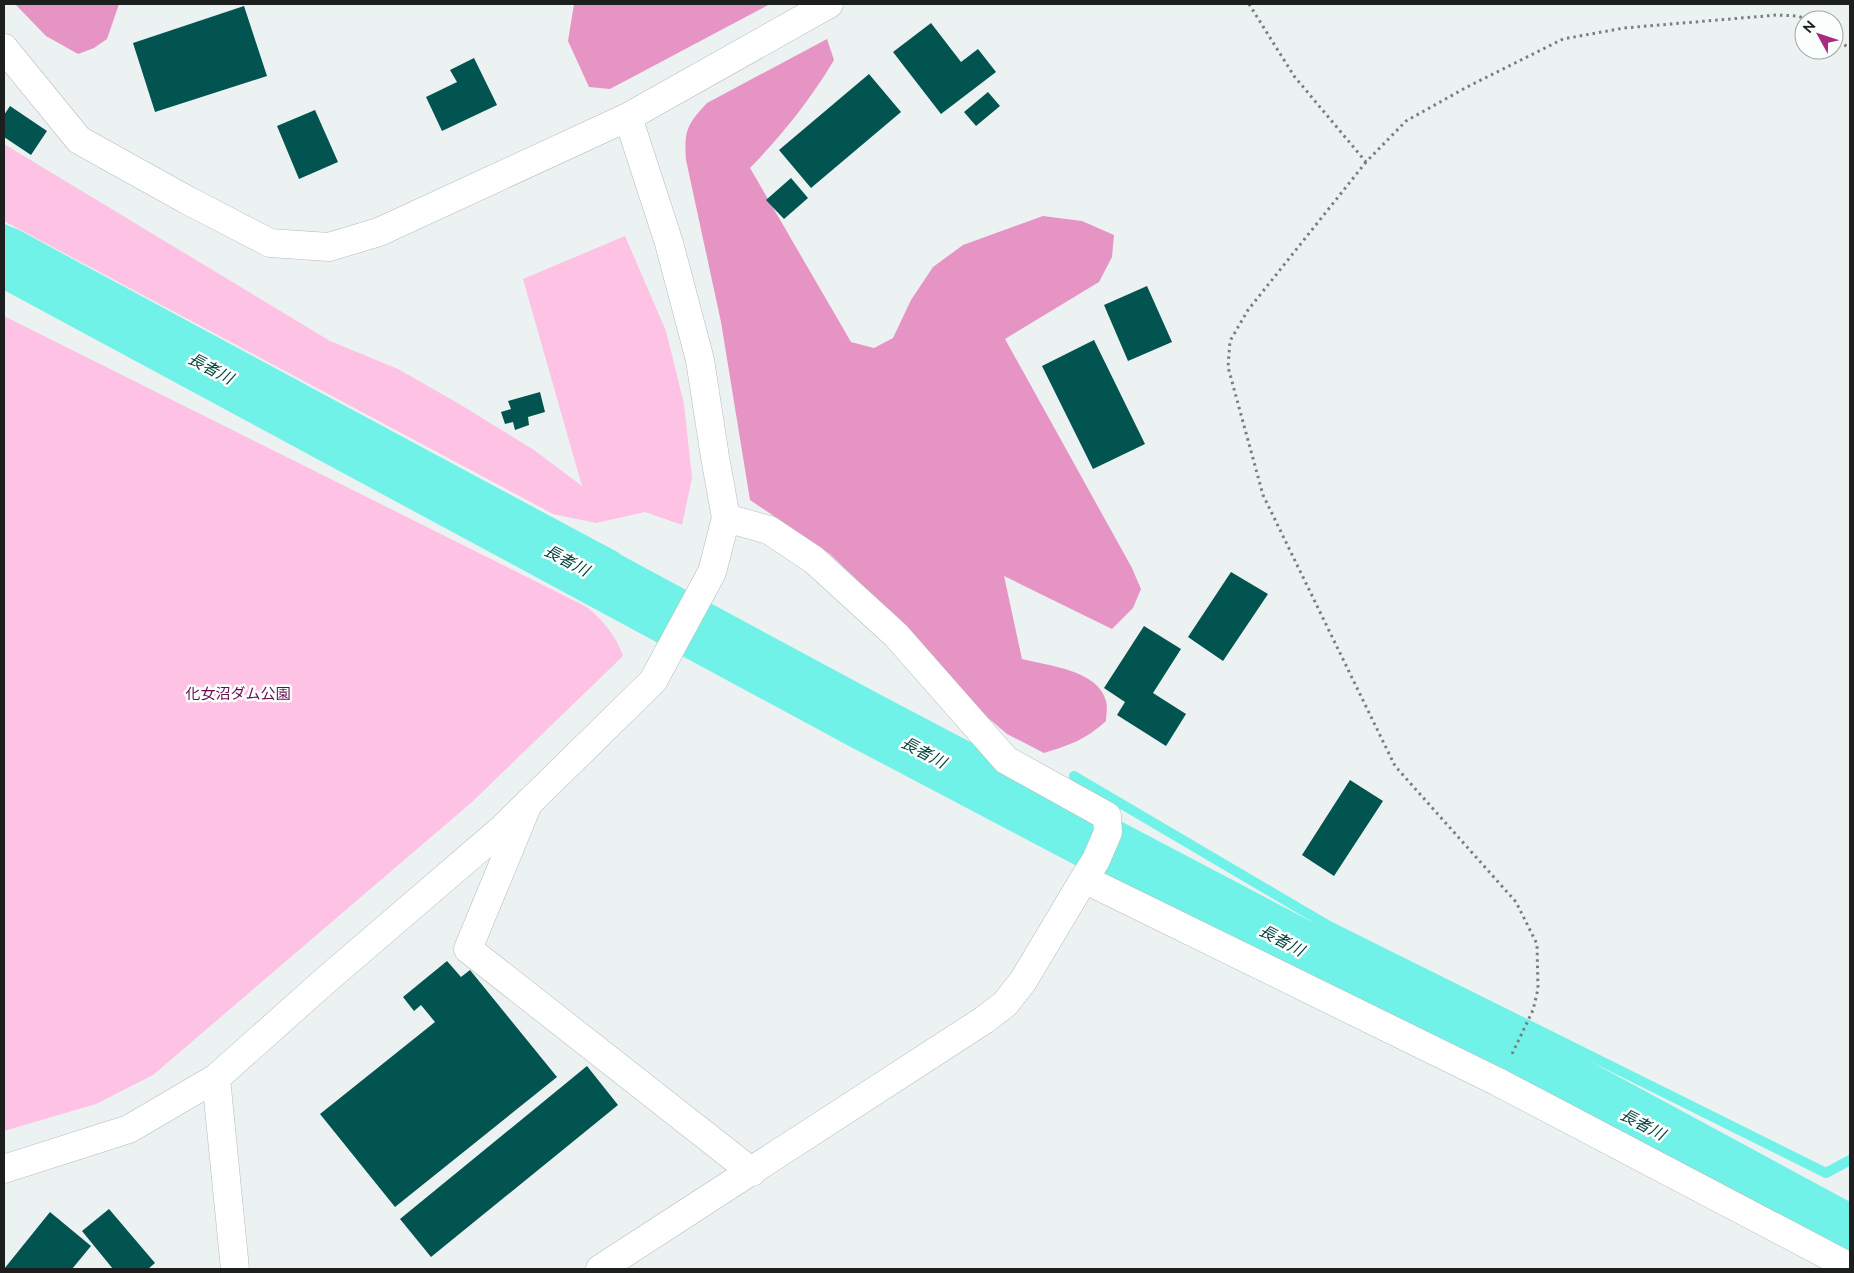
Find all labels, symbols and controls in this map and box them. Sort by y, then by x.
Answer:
north arrow [1794,10,1844,60]
text: N [1799,17,1819,36]
water label: 長者川 [185,349,238,389]
water label: 長者川 [541,541,594,581]
park label: 化女沼ダム公園 [185,685,291,703]
water label: 長者川 [898,733,951,773]
water label: 長者川 [1256,921,1309,961]
water label: 長者川 [1617,1105,1670,1145]

